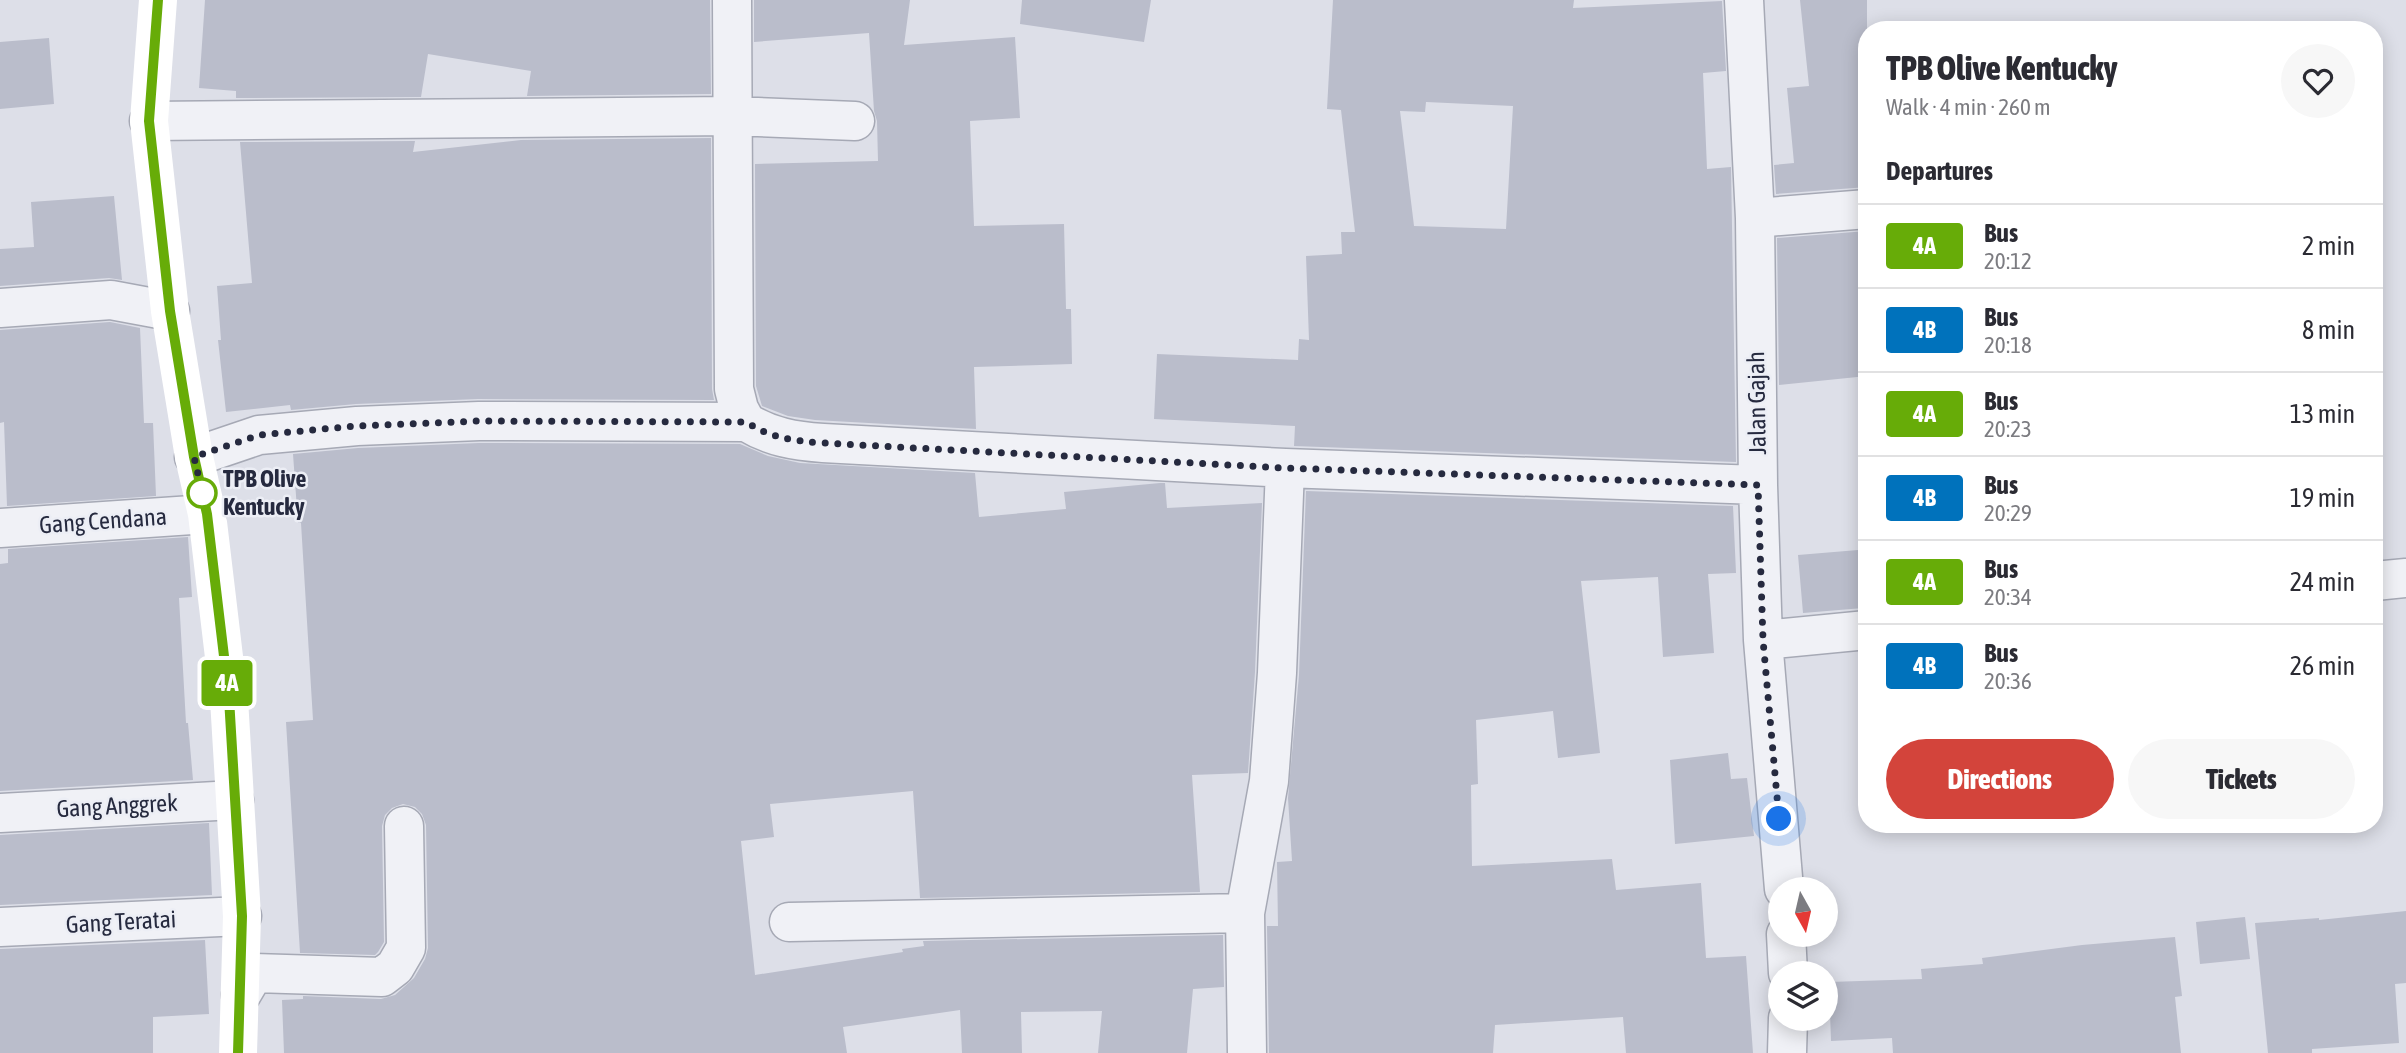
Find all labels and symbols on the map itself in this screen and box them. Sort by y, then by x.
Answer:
street label: Jalan Gajah [1742,351,1771,455]
place label: TPB Olive Kentucky [223,465,307,520]
marker: TPB Olive Kentucky [187,478,217,508]
street label: Gang Cendana [38,503,168,538]
line badge: 4A [196,660,258,706]
street label: Gang Anggrek [56,789,179,822]
your location [1761,801,1796,836]
north arrow [1768,877,1838,947]
street label: Gang Teratai [65,905,177,938]

